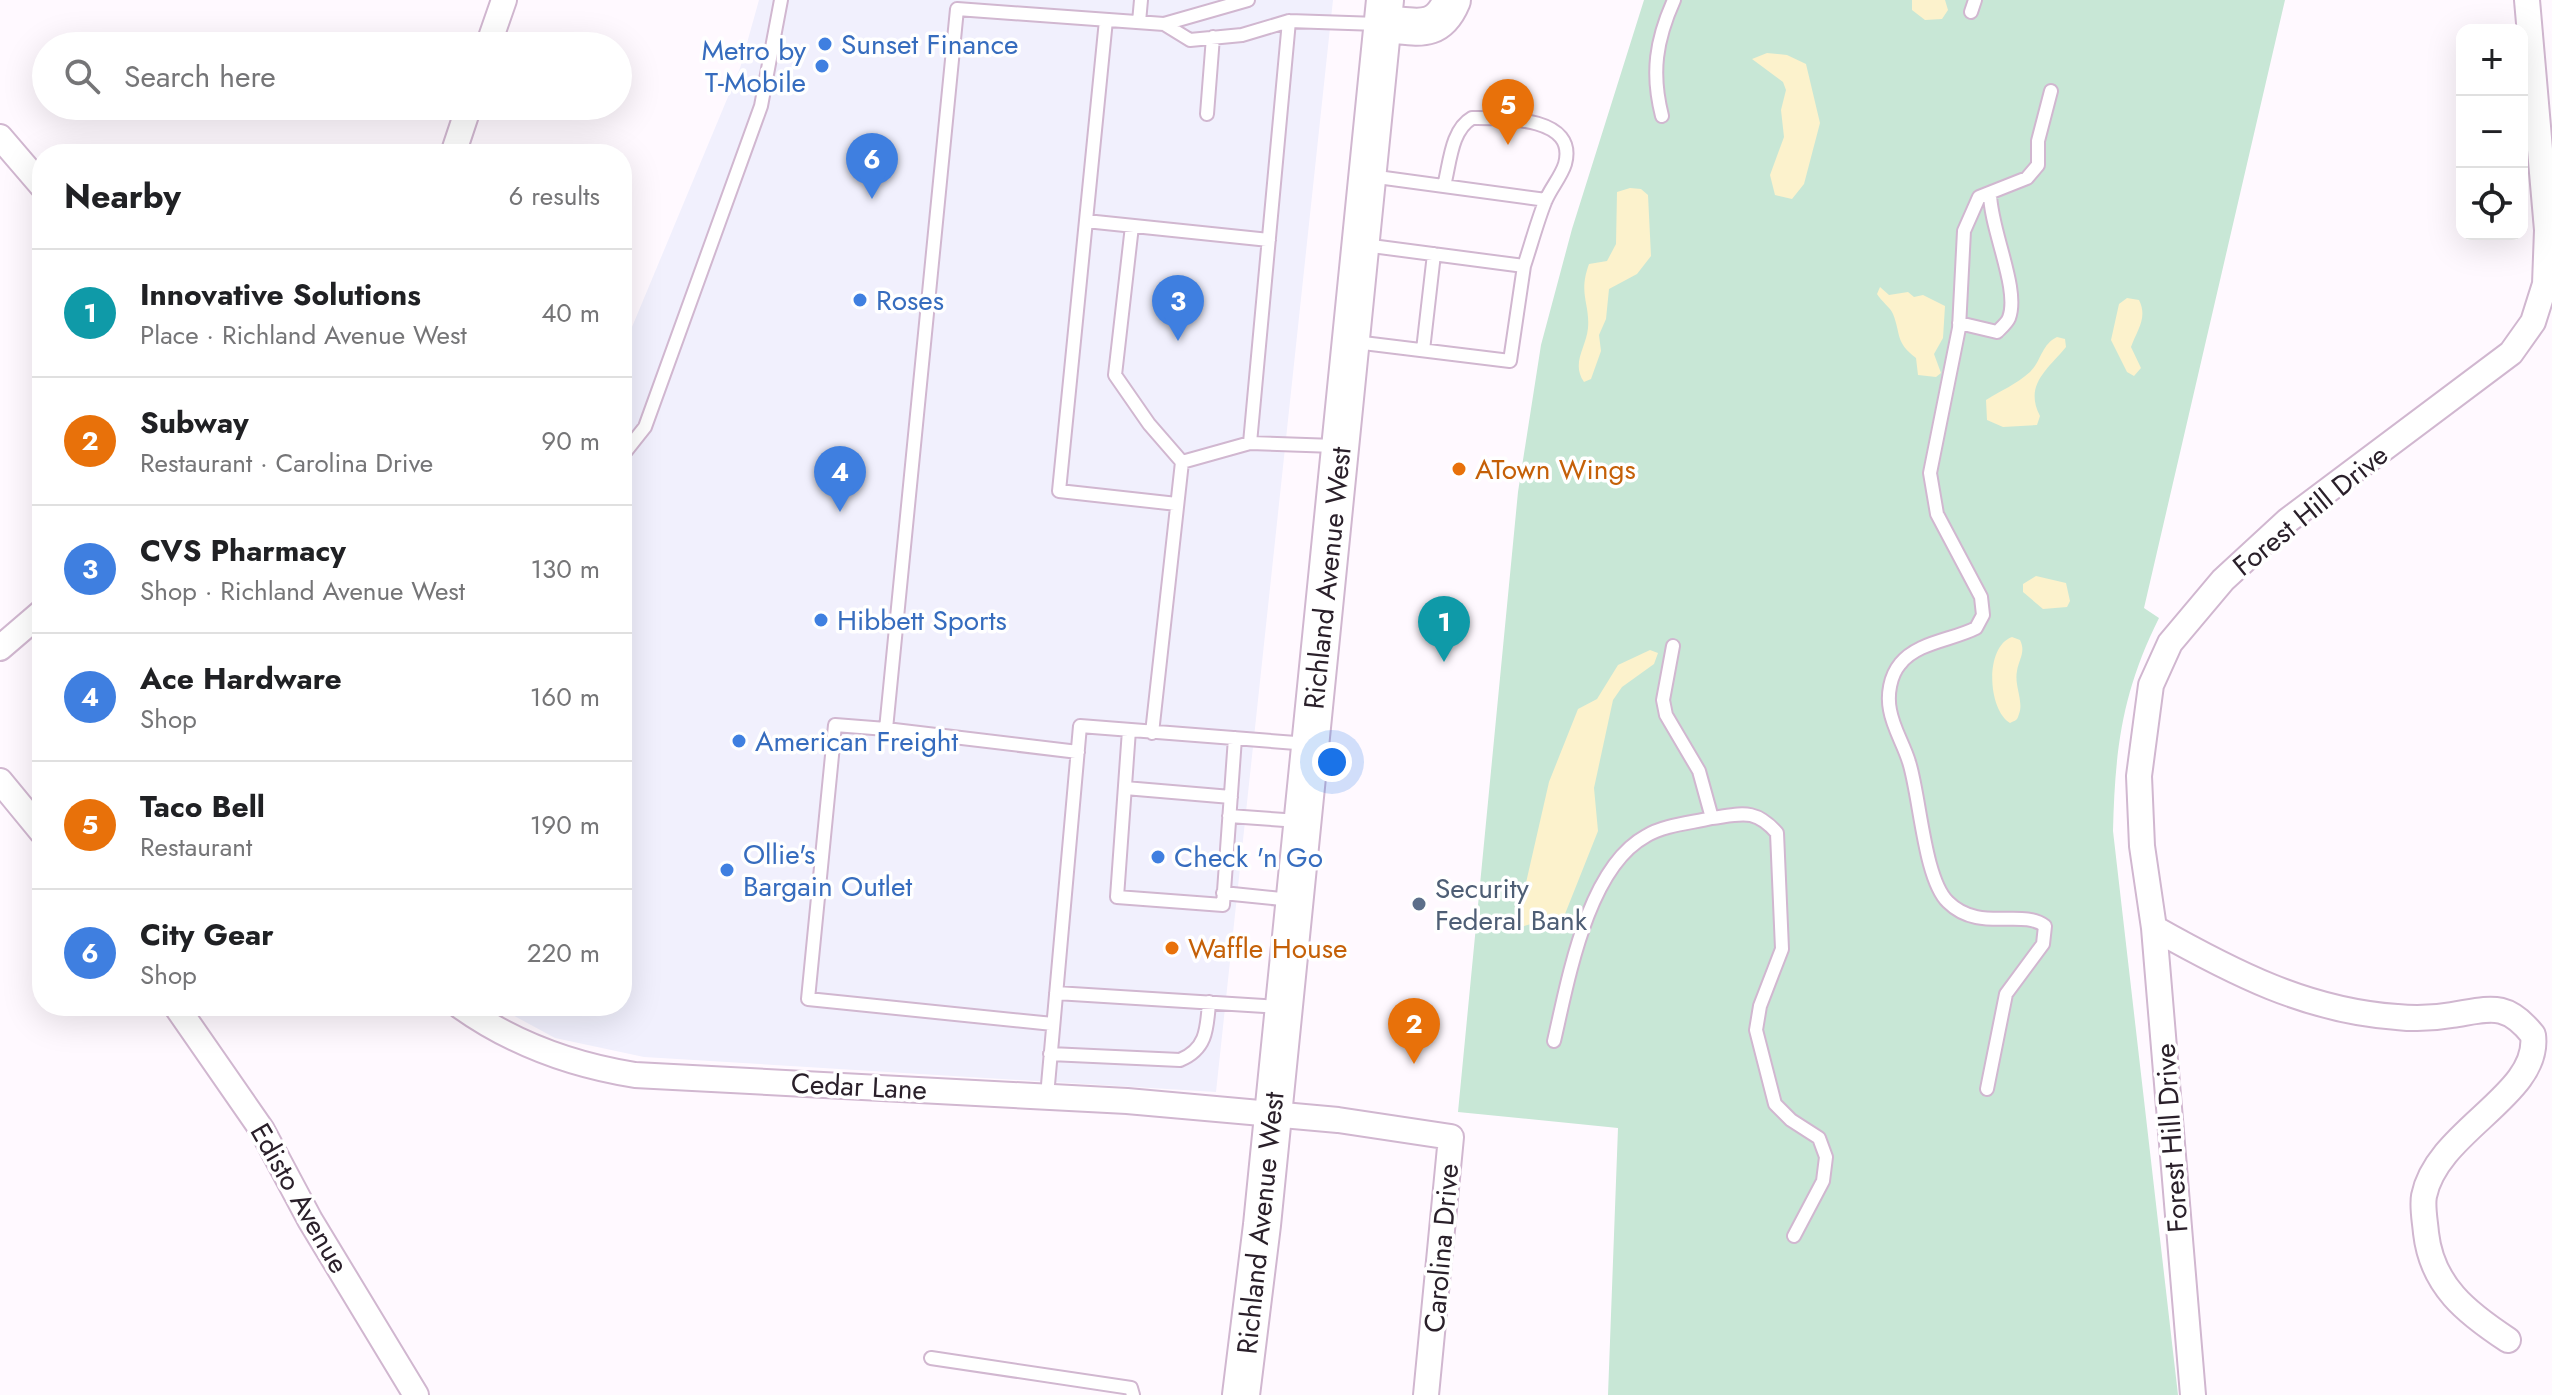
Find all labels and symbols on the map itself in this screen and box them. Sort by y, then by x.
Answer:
place label: Sunset Finance [841,24,1019,65]
place label: Metro by T-Mobile [701,30,807,103]
marker: Sunset Finance [816,35,834,53]
marker: Metro by T-Mobile [813,57,831,75]
pin: 5 [1482,79,1534,145]
pin: 6 [846,133,898,199]
pin: 3 [1152,275,1204,341]
place label: Roses [876,280,944,321]
marker: Roses [851,291,869,309]
street label: Forest Hill Drive [2224,435,2397,586]
street label: Richland Avenue West [1293,445,1362,711]
pin: 4 [814,446,866,512]
place label: ATown Wings [1475,449,1636,490]
marker: ATown Wings [1450,460,1468,478]
pin: 1 [1418,596,1470,662]
place label: Hibbett Sports [837,600,1007,641]
marker: Hibbett Sports [812,611,830,629]
place label: American Freight [755,721,959,762]
marker: American Freight [730,732,748,750]
your location [1312,742,1352,782]
place label: Ollie's Bargain Outlet [743,834,912,907]
place label: Check 'n Go [1174,837,1323,878]
marker: Check 'n Go [1149,848,1167,866]
marker: Ollie's Bargain Outlet [718,861,736,879]
place label: Security Federal Bank [1435,868,1588,941]
marker: Security Federal Bank [1410,895,1428,913]
place label: Waffle House [1188,928,1347,969]
marker: Waffle House [1163,939,1181,957]
pin: 2 [1388,998,1440,1064]
street label: Forest Hill Drive [2144,1042,2199,1234]
street label: Cedar Lane [790,1062,928,1111]
street label: Richland Avenue West [1226,1090,1295,1356]
street label: Edisto Avenue [240,1115,359,1281]
street label: Carolina Drive [1414,1162,1469,1334]

